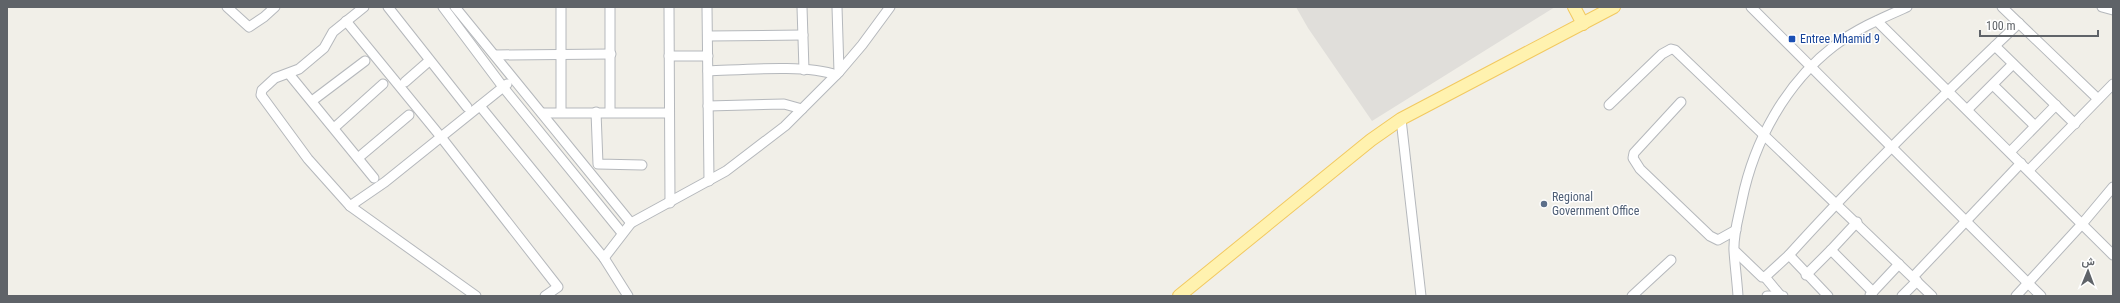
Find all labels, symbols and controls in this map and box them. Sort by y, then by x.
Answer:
scale bar [1980,12,2098,38]
text: 100 m [1986,19,2016,33]
place label: Entree Mhamid 9 [1800,32,1880,46]
marker: Entree Mhamid 9 [1787,34,1797,44]
place label: Regional Government Office [1552,190,1640,218]
marker: Regional Government Office [1539,199,1549,209]
north arrow [2068,251,2108,291]
text: ش [2081,255,2095,268]

